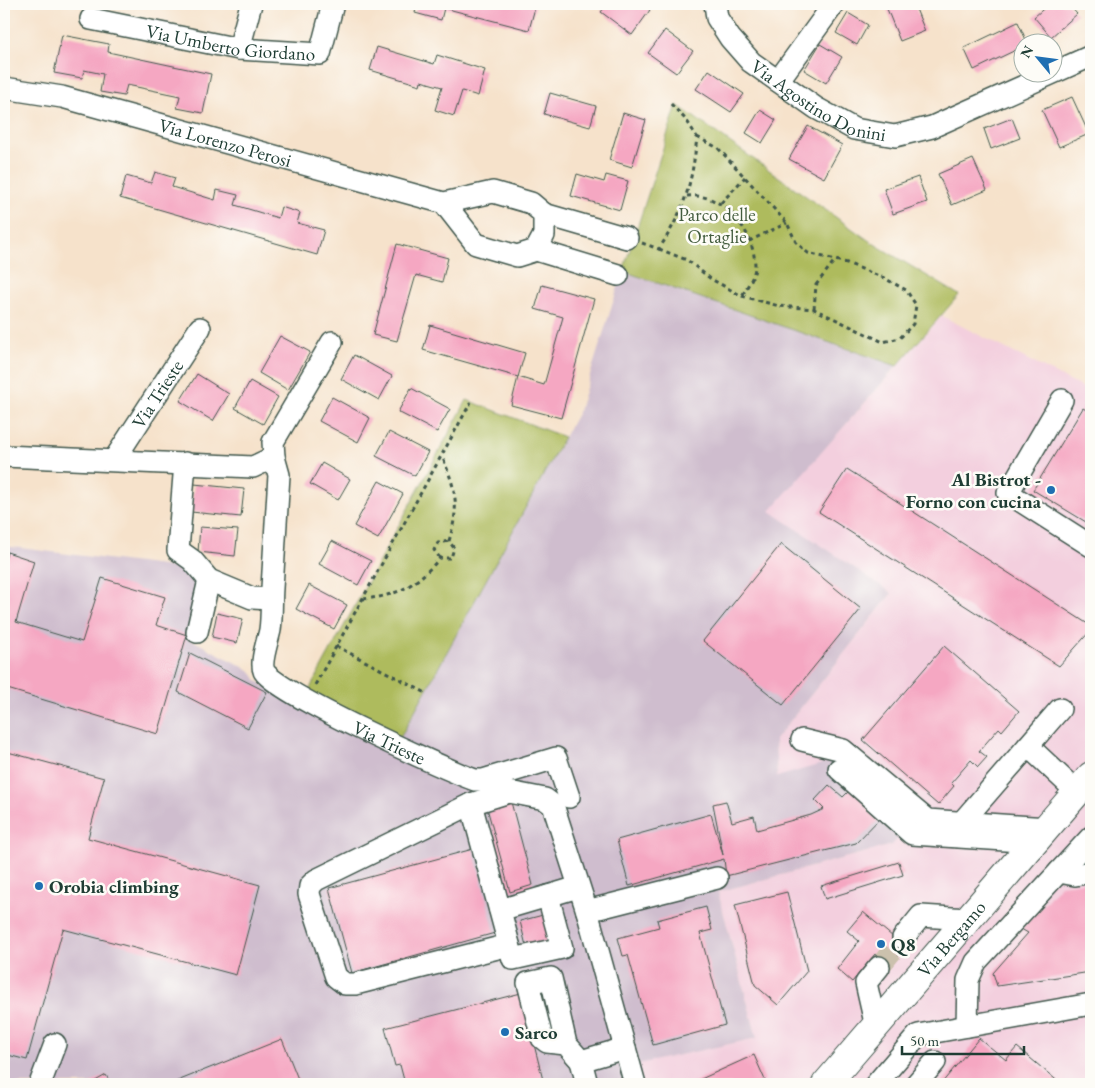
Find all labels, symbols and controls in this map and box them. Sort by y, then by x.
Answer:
street label: Via Umberto Giordano [144,18,316,66]
north arrow [1012,32,1062,82]
text: N [1016,42,1038,61]
street label: Via Agostino Donini [746,53,888,147]
street label: Via Lorenzo Perosi [156,112,295,173]
park label: Parco delle Ortaglie [678,202,756,249]
street label: Via Trieste [126,355,189,433]
place label: Al Bistrot - Forno con cucina [906,467,1042,514]
marker: Al Bistrot - Forno con cucina [1045,484,1057,496]
street label: Via Trieste [349,714,430,770]
place label: Orobia climbing [49,874,179,899]
marker: Orobia climbing [33,880,45,892]
street label: Via Bergamo [911,895,991,982]
place label: Q8 [891,932,916,957]
marker: Q8 [875,938,887,950]
place label: Sarco [515,1020,558,1045]
scale bar [902,1023,1025,1055]
marker: Sarco [499,1026,511,1038]
text: 50 m [910,1031,939,1050]

